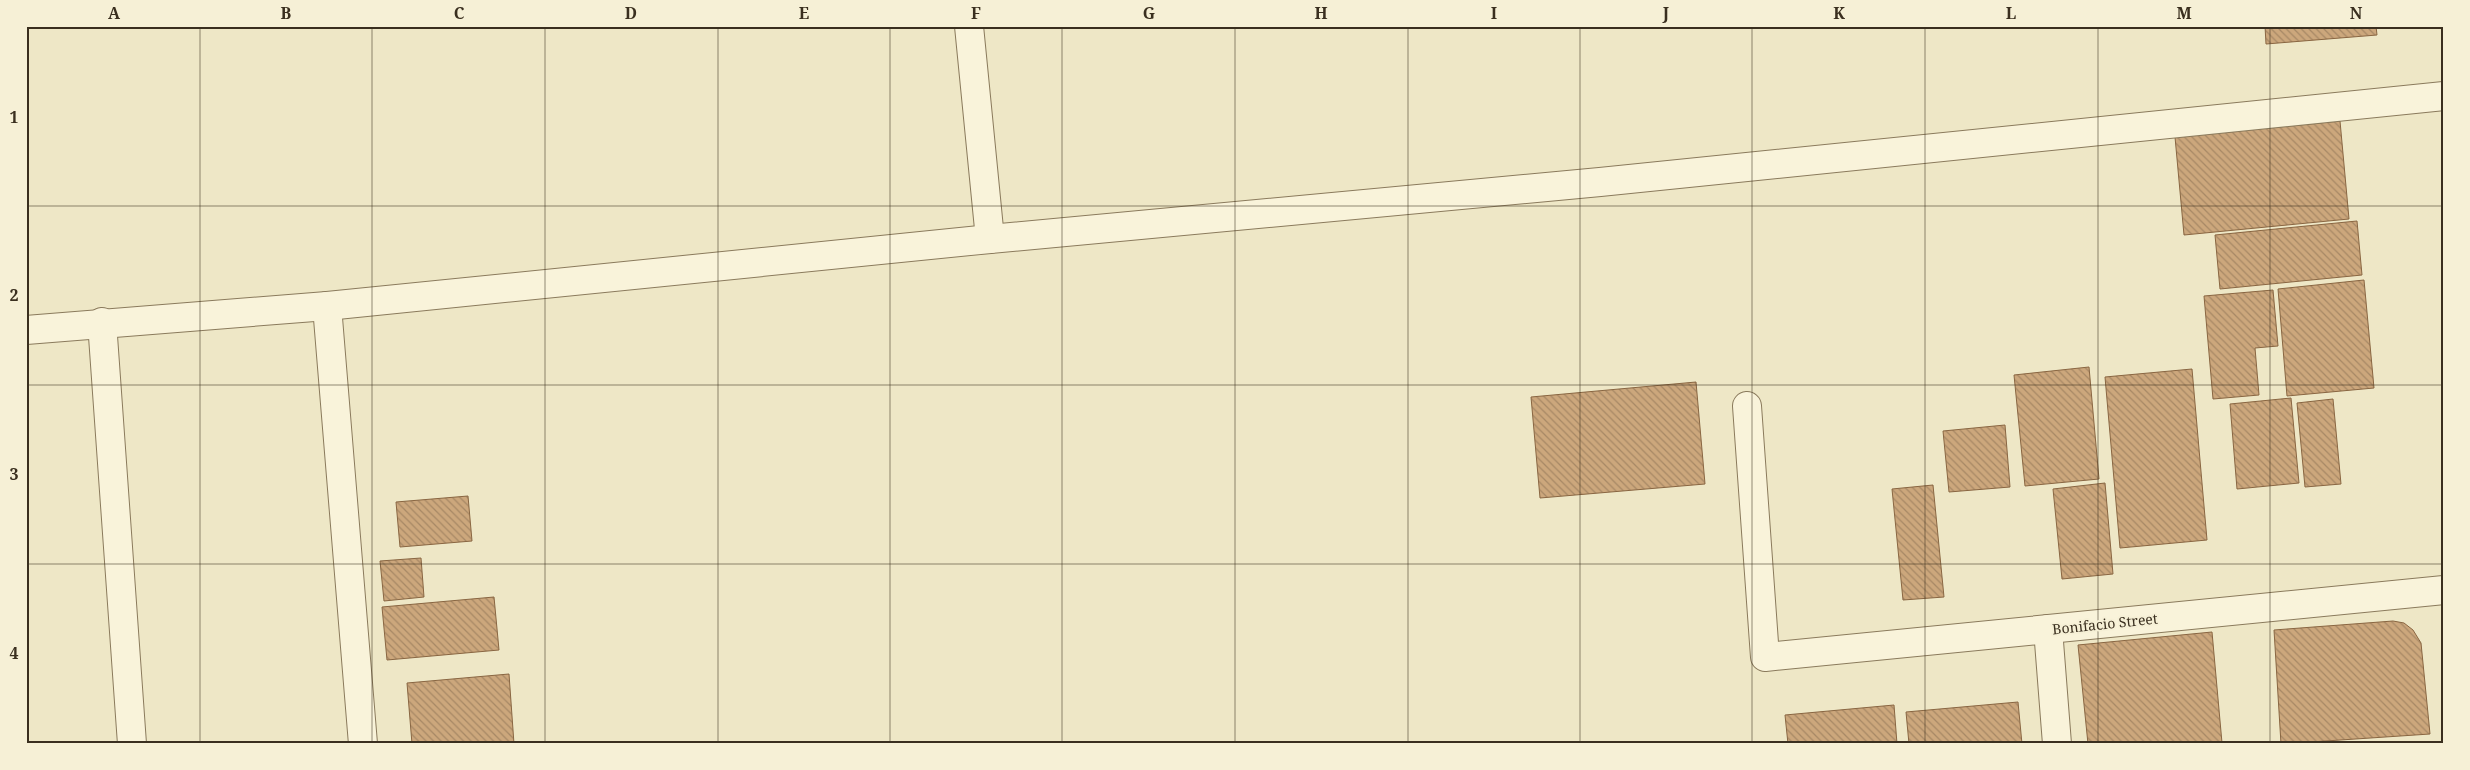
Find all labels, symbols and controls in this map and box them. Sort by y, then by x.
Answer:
text: A [108,2,121,24]
text: B [281,2,292,24]
text: C [454,2,465,24]
text: D [625,2,637,24]
text: E [799,2,809,24]
text: F [971,2,981,24]
text: G [1143,2,1155,24]
text: H [1314,2,1328,24]
text: I [1491,2,1497,24]
text: J [1662,2,1670,24]
text: K [1833,2,1845,24]
text: L [2006,2,2016,24]
text: M [2176,2,2192,24]
text: N [2350,2,2363,24]
text: 1 [9,106,19,128]
text: 2 [9,284,19,306]
text: 3 [9,463,19,485]
street label: Bonifacio Street [2051,609,2159,638]
text: 4 [9,642,19,664]

